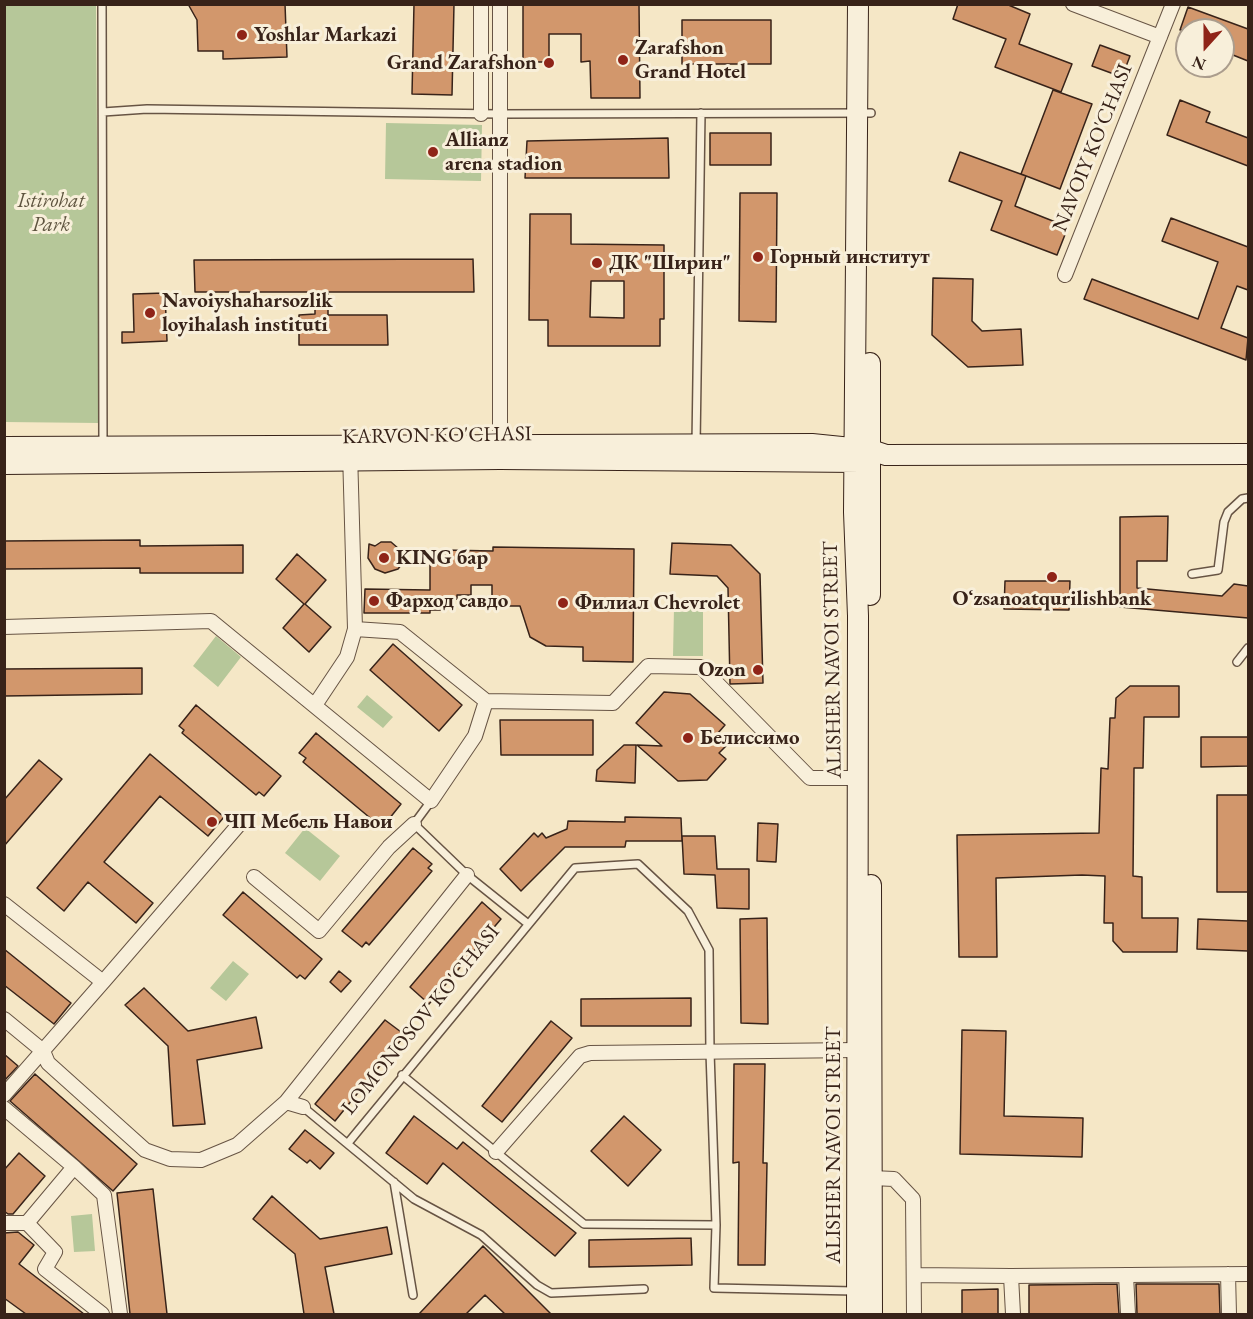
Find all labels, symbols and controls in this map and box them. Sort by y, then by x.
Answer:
north arrow [1175,18,1235,78]
place label: Yoshlar Markazi [254,22,397,48]
marker: Yoshlar Markazi [235,28,249,42]
place label: Zarafshon Grand Hotel [635,35,746,85]
place label: Grand Zarafshon [387,50,537,76]
text: N [1189,51,1209,76]
marker: Zarafshon Grand Hotel [616,53,630,67]
marker: Grand Zarafshon [542,56,556,70]
street label: NAVOIY KO'CHASI [1048,60,1138,236]
place label: Allianz arena stadion [445,127,562,177]
marker: Allianz arena stadion [426,145,440,159]
park label: Istirohat Park [17,188,85,238]
place label: Горный институт [770,244,930,270]
place label: ДК "Ширин" [609,250,731,276]
marker: Горный институт [751,250,765,264]
marker: ДК "Ширин" [590,256,604,270]
place label: Navoiyshaharsozlik loyihalash instituti [162,288,333,338]
marker: Navoiyshaharsozlik loyihalash instituti [143,306,157,320]
street label: KARVON KO'CHASI [342,422,532,450]
street label: ALISHER NAVOI STREET [818,541,848,779]
place label: KING бар [396,545,488,571]
marker: KING бар [377,551,391,565]
marker: Oʻzsanoatqurilishbank [1045,570,1059,584]
place label: Oʻzsanoatqurilishbank [952,586,1152,612]
place label: Фарход савдо [386,588,508,614]
place label: Филиал Chevrolet [575,590,740,616]
marker: Фарход савдо [367,594,381,608]
marker: Филиал Chevrolet [556,596,570,610]
place label: Ozon [698,657,746,683]
marker: Ozon [751,663,765,677]
place label: Белиссимо [700,725,800,751]
marker: Белиссимо [681,731,695,745]
place label: ЧП Мебель Навои [224,809,393,835]
marker: ЧП Мебель Навои [205,815,219,829]
street label: LOMONOSOV KO'CHASI [337,920,505,1120]
street label: ALISHER NAVOI STREET [821,1026,847,1264]

